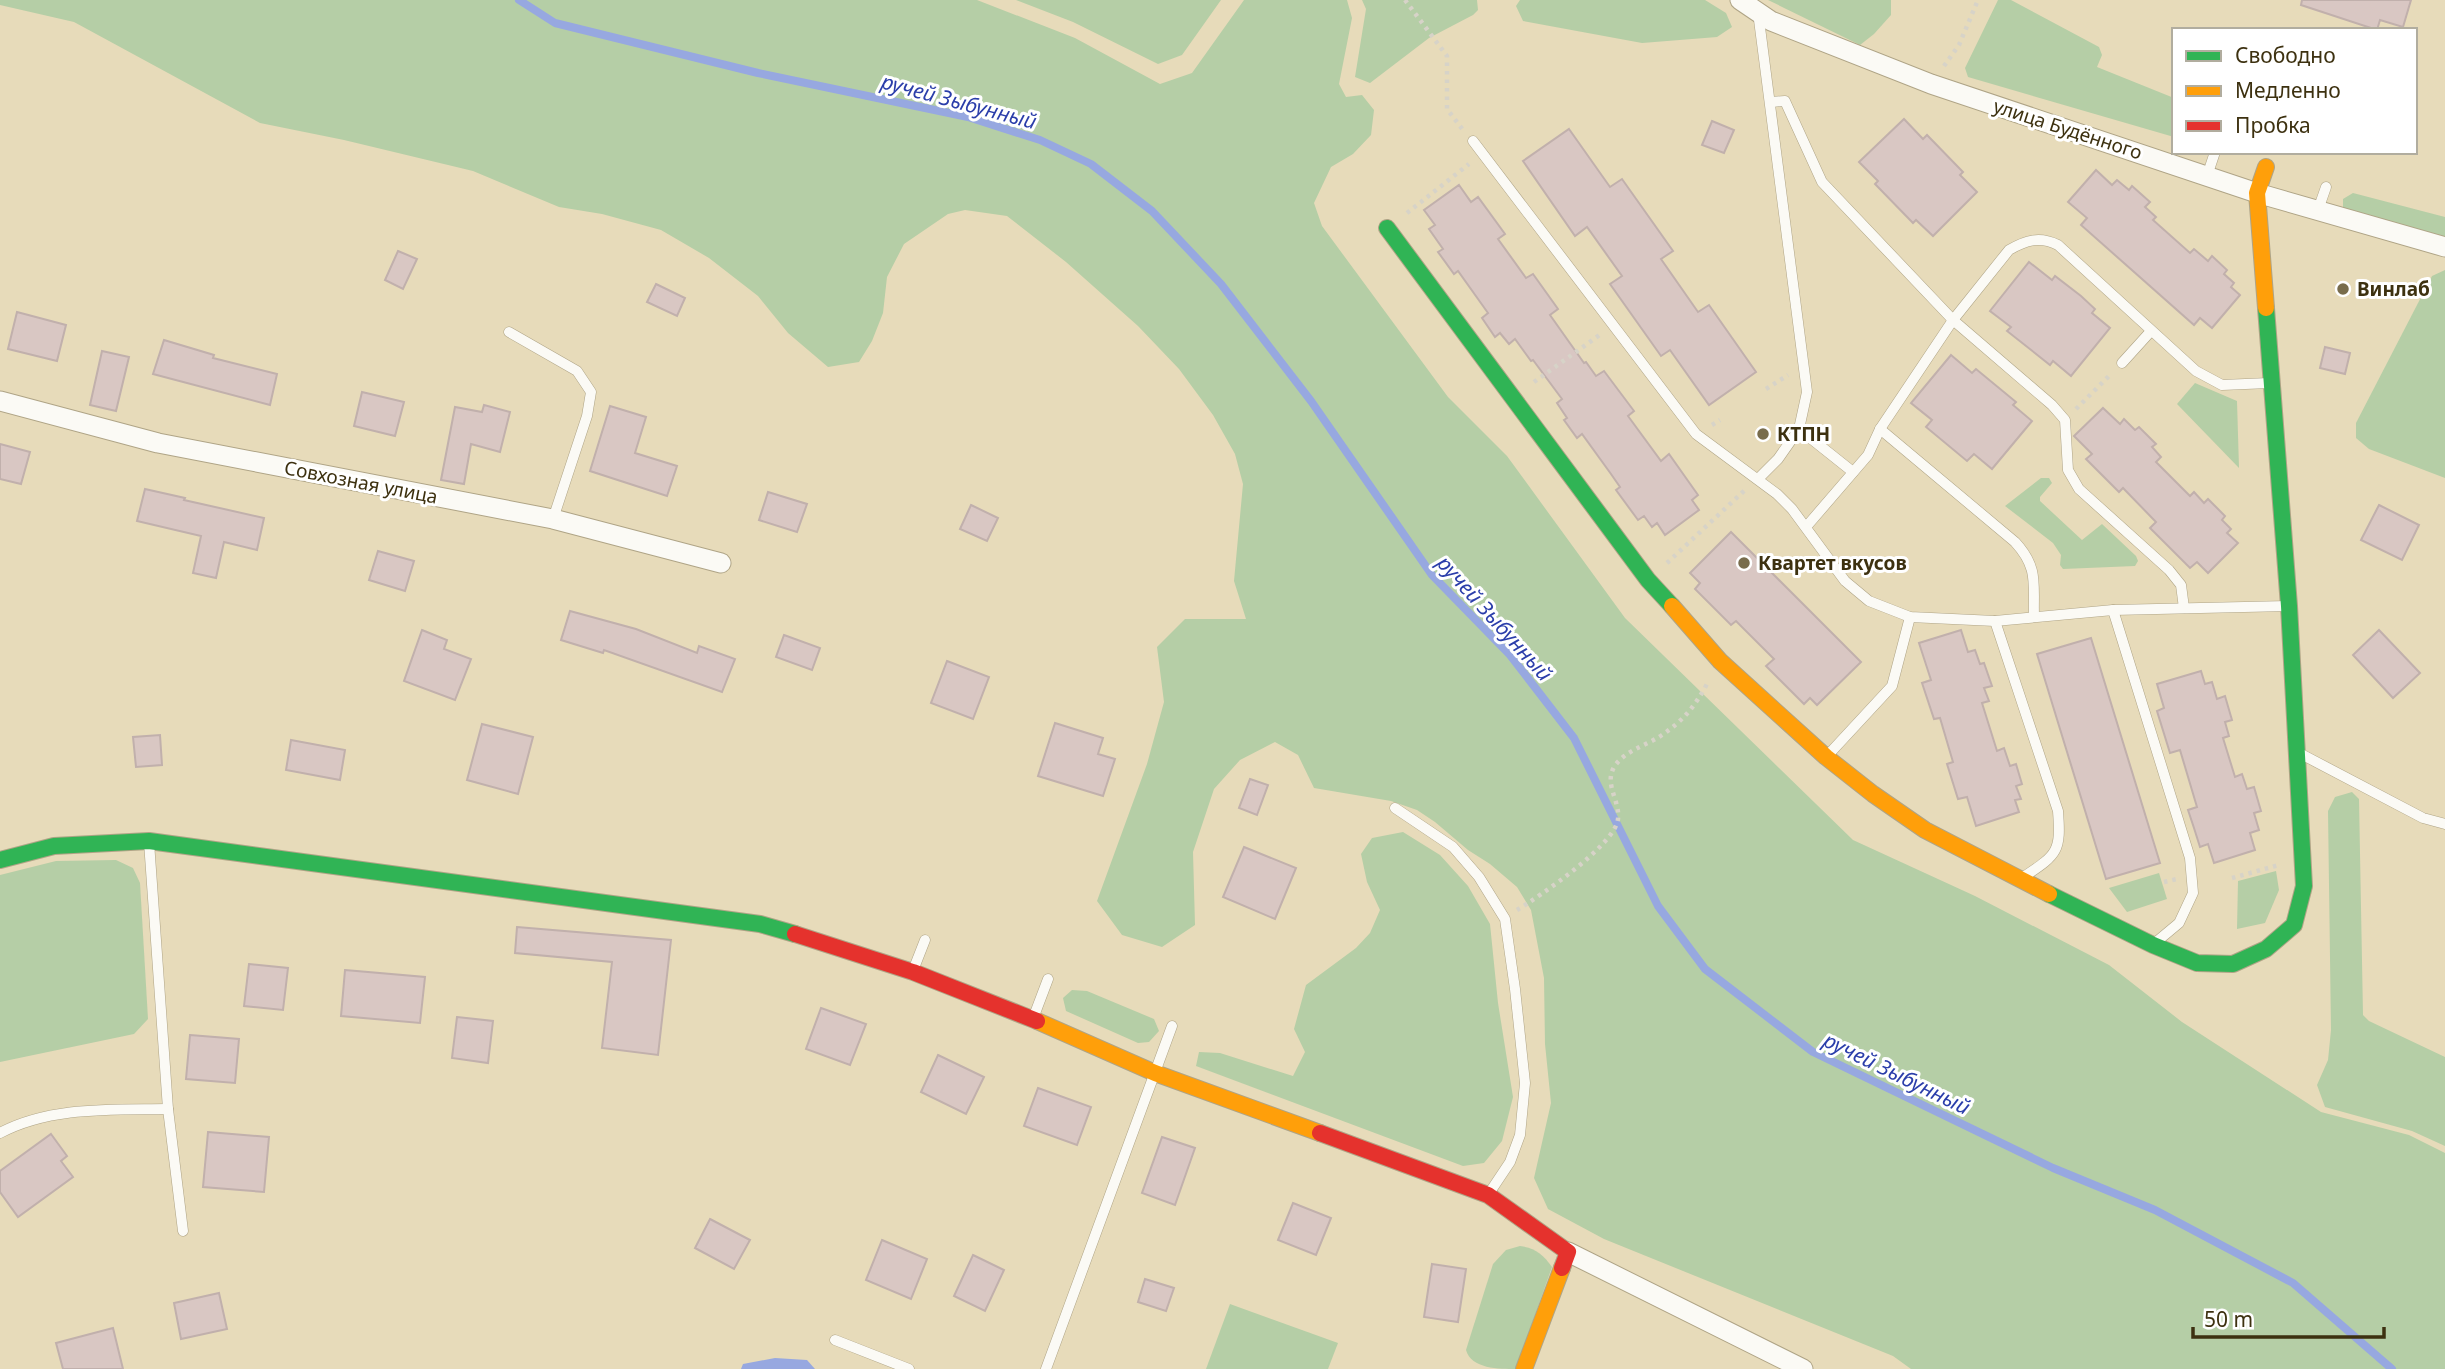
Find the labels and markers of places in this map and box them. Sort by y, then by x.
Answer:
place label: Винлаб [2357,276,2430,302]
marker: Винлаб [2335,281,2351,297]
place label: КТПН [1777,421,1830,447]
marker: КТПН [1755,426,1771,442]
place label: Квартет вкусов [1758,550,1907,576]
marker: Квартет вкусов [1736,555,1752,571]

